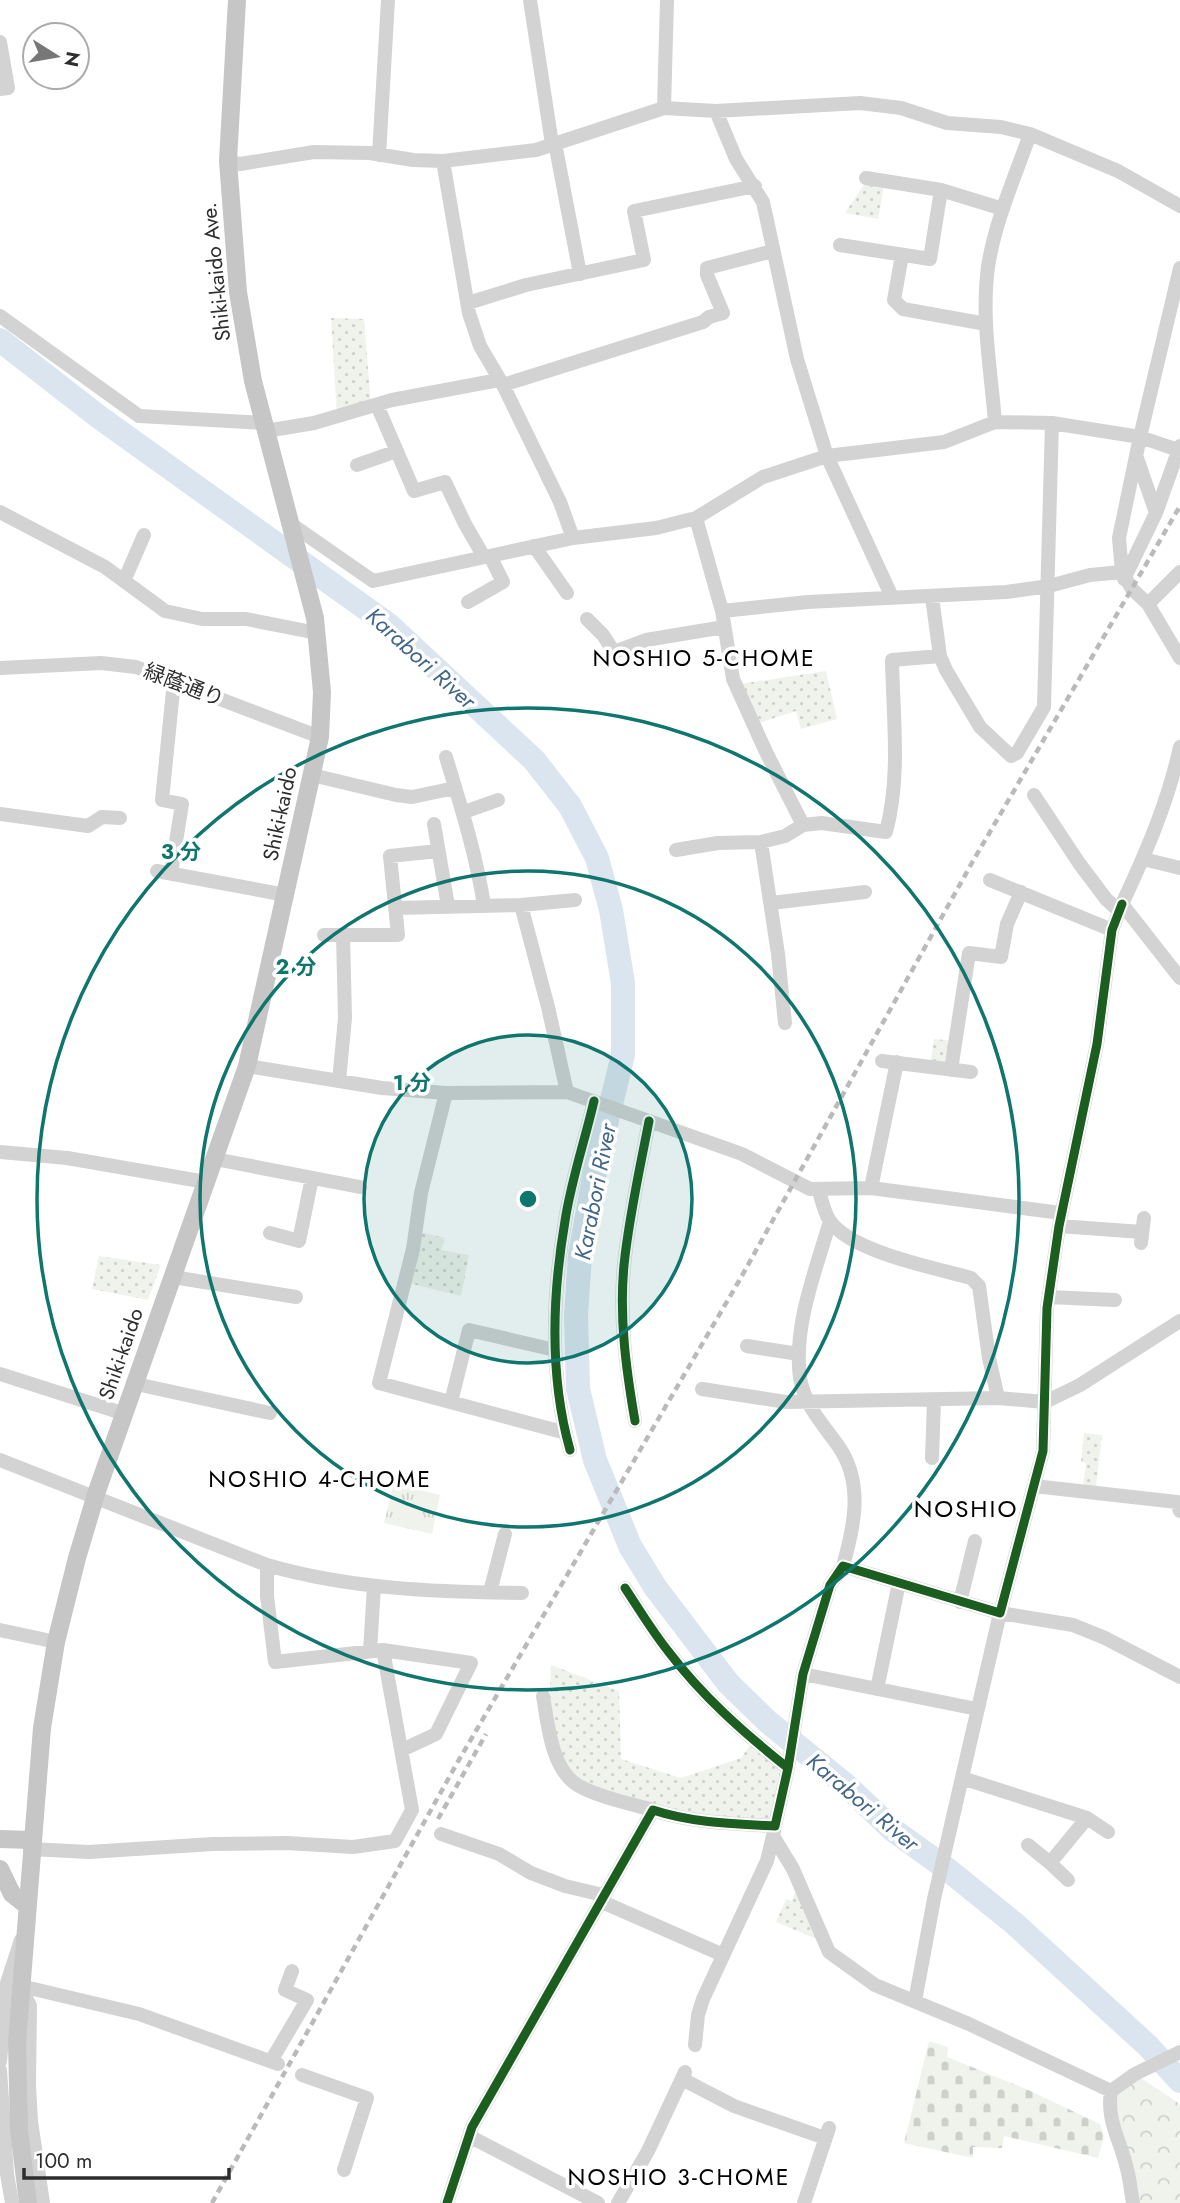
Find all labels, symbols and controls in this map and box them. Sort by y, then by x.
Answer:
north arrow [21,21,91,91]
text: N [58,49,87,69]
street label: Shiki-kaido Ave. [194,201,238,343]
water label: Karabori River [358,599,485,718]
district label: NOSHIO 5-CHOME [592,641,816,675]
street label: 緑蔭通り [139,656,229,714]
street label: Shiki-kaido [255,764,305,864]
text: 3 分 [161,837,201,867]
text: 2 分 [275,952,317,982]
text: 1 分 [393,1068,431,1098]
water label: Karabori River [565,1120,625,1263]
centre of rings [516,1187,540,1211]
street label: Shiki-kaido [91,1304,151,1404]
district label: NOSHIO 4-CHOME [208,1462,432,1496]
district label: NOSHIO [914,1491,1018,1526]
water label: Karabori River [799,1745,928,1860]
scale bar [24,2136,229,2180]
text: 100 m [35,2146,92,2176]
district label: NOSHIO 3-CHOME [568,2160,790,2194]

